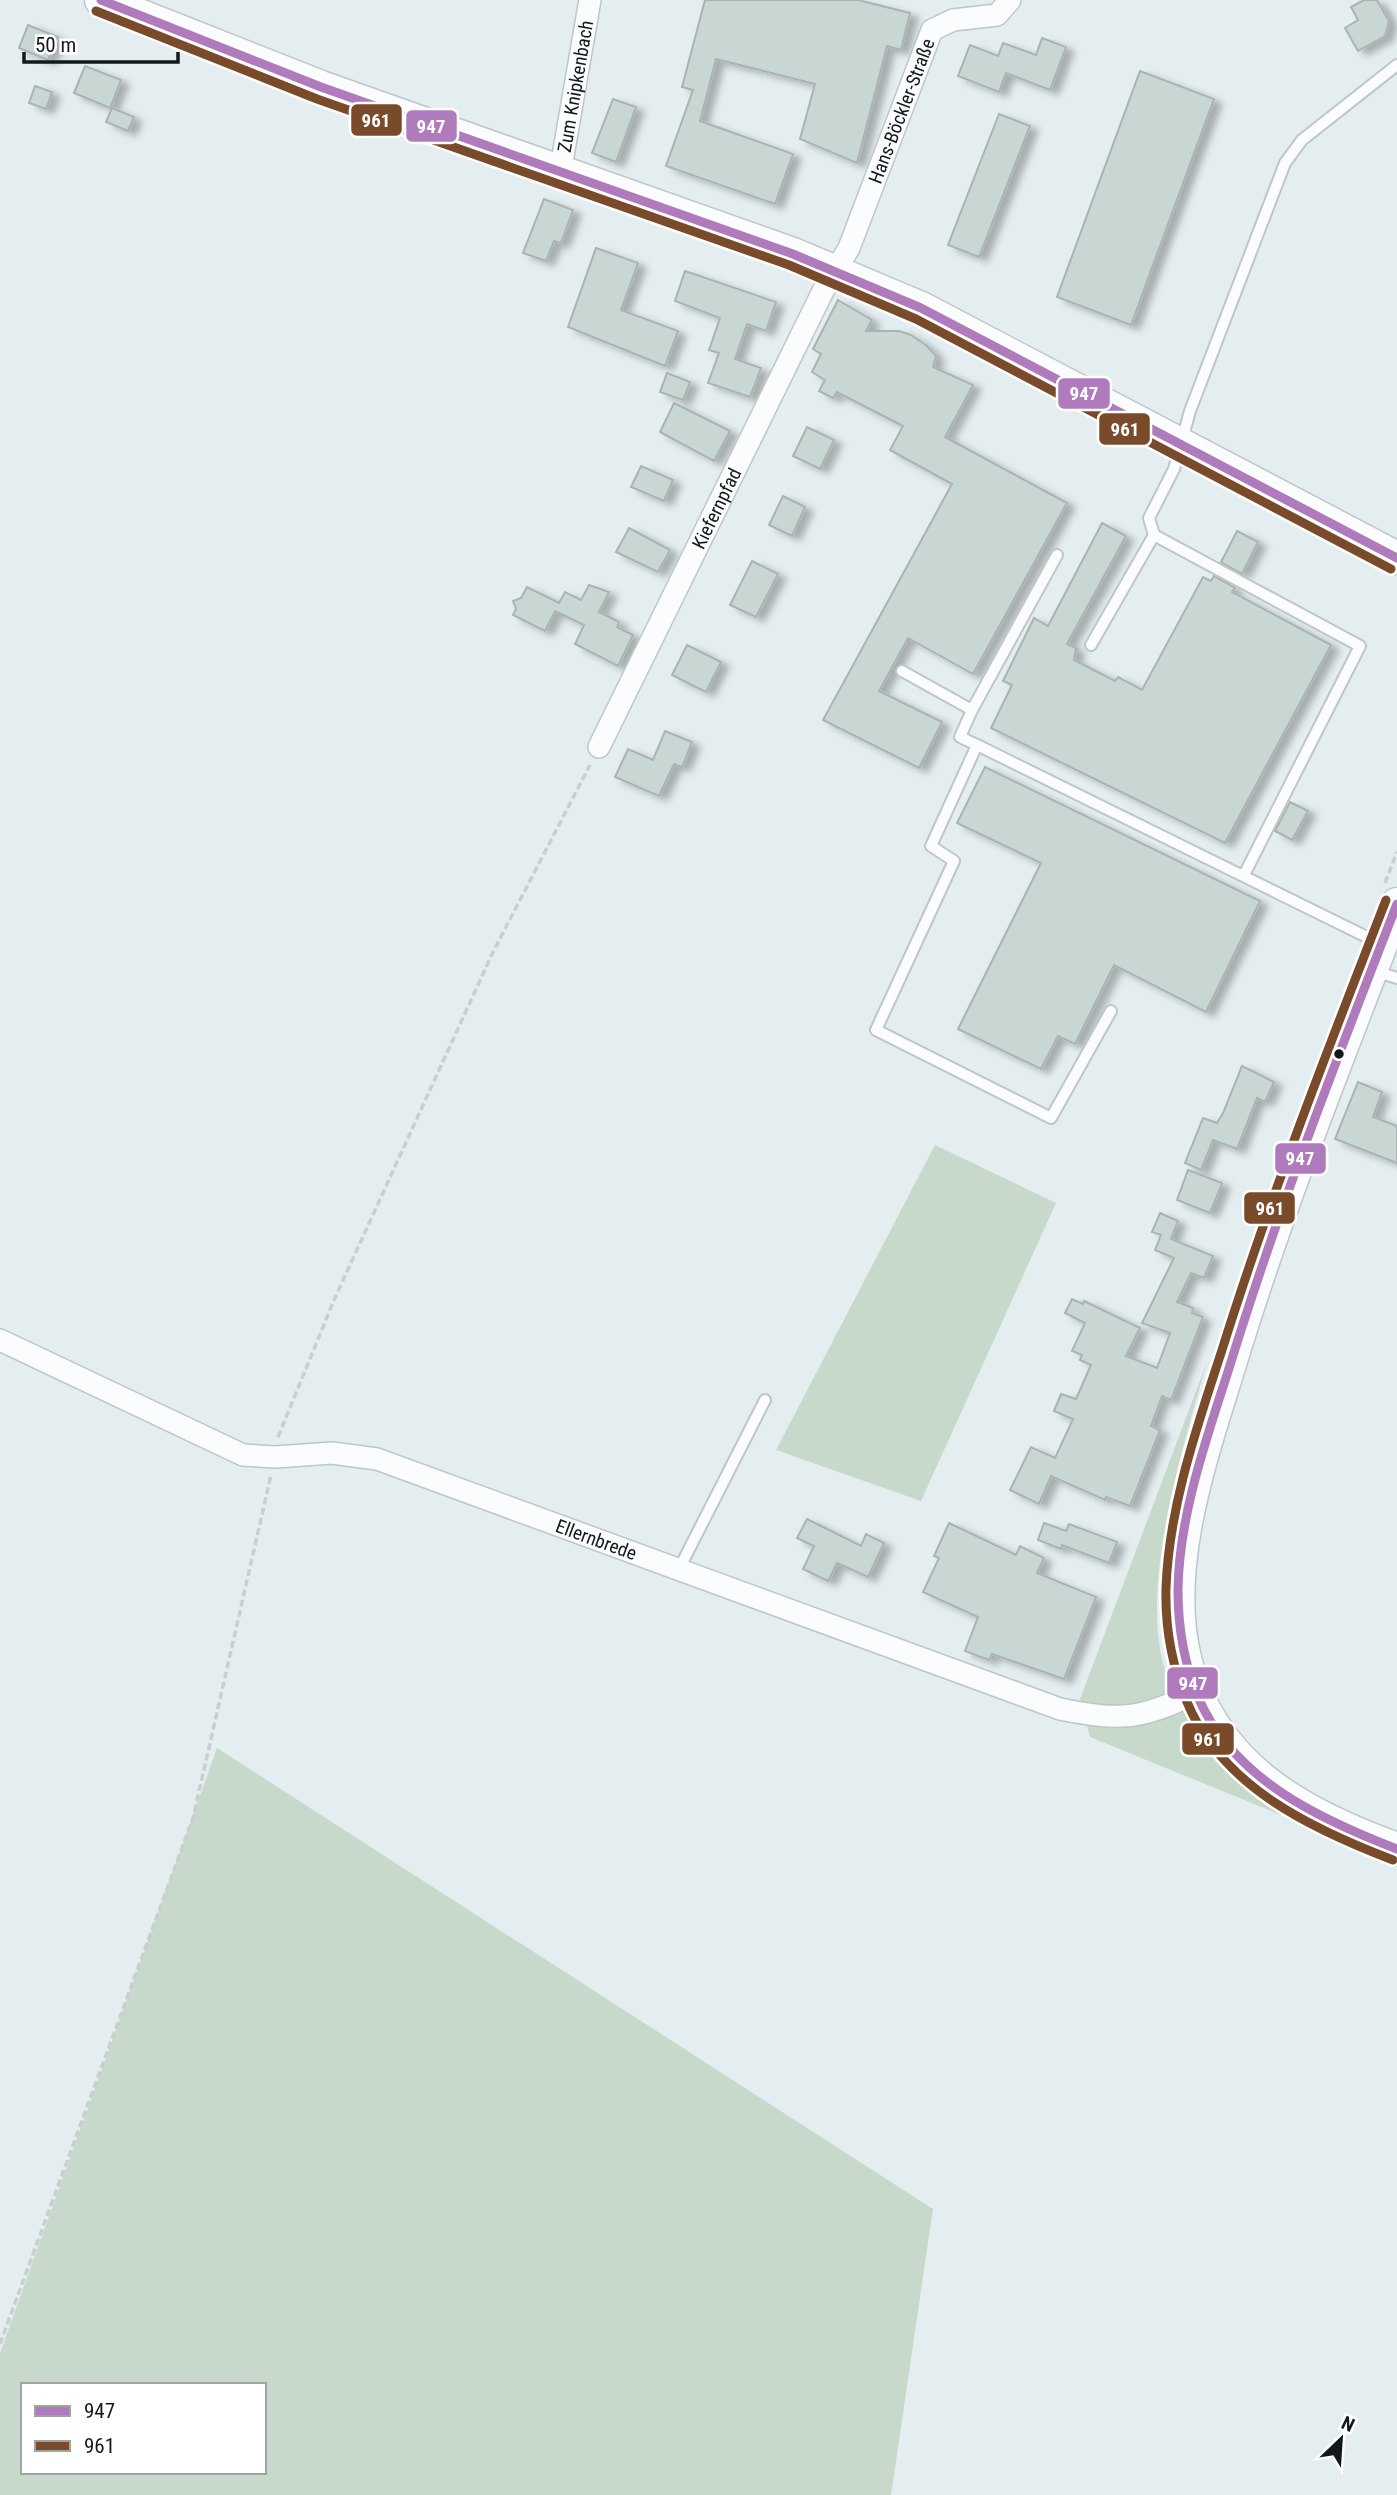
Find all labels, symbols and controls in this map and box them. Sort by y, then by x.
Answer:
street label: Zum Knipkenbach [552,18,598,154]
scale bar [24,21,178,65]
text: 50 m [35,33,76,57]
street label: Hans-Böckler-Straße [863,35,939,187]
line badge: 961 [350,103,403,137]
text: 961 [362,109,390,132]
line badge: 947 [405,109,458,143]
text: 947 [417,115,445,138]
line badge: 947 [1057,377,1111,410]
text: 947 [1070,382,1098,405]
line badge: 961 [1098,412,1151,446]
text: 961 [1111,418,1139,441]
street label: Kiefernpfad [687,464,746,552]
unlabelled marker [1332,1047,1346,1061]
line badge: 947 [1274,1142,1327,1175]
text: 947 [1286,1147,1314,1170]
line badge: 961 [1243,1191,1296,1225]
text: 961 [1256,1197,1284,1220]
street label: Ellernbrede [553,1514,640,1565]
line badge: 947 [1166,1666,1219,1700]
text: 947 [1179,1672,1207,1695]
line badge: 961 [1181,1722,1235,1756]
text: 961 [1194,1728,1222,1751]
legend [21,2383,266,2474]
text: 947 [84,2399,115,2423]
north arrow [1306,2404,1376,2474]
text: N [1338,2411,1358,2437]
text: 961 [84,2434,115,2458]

